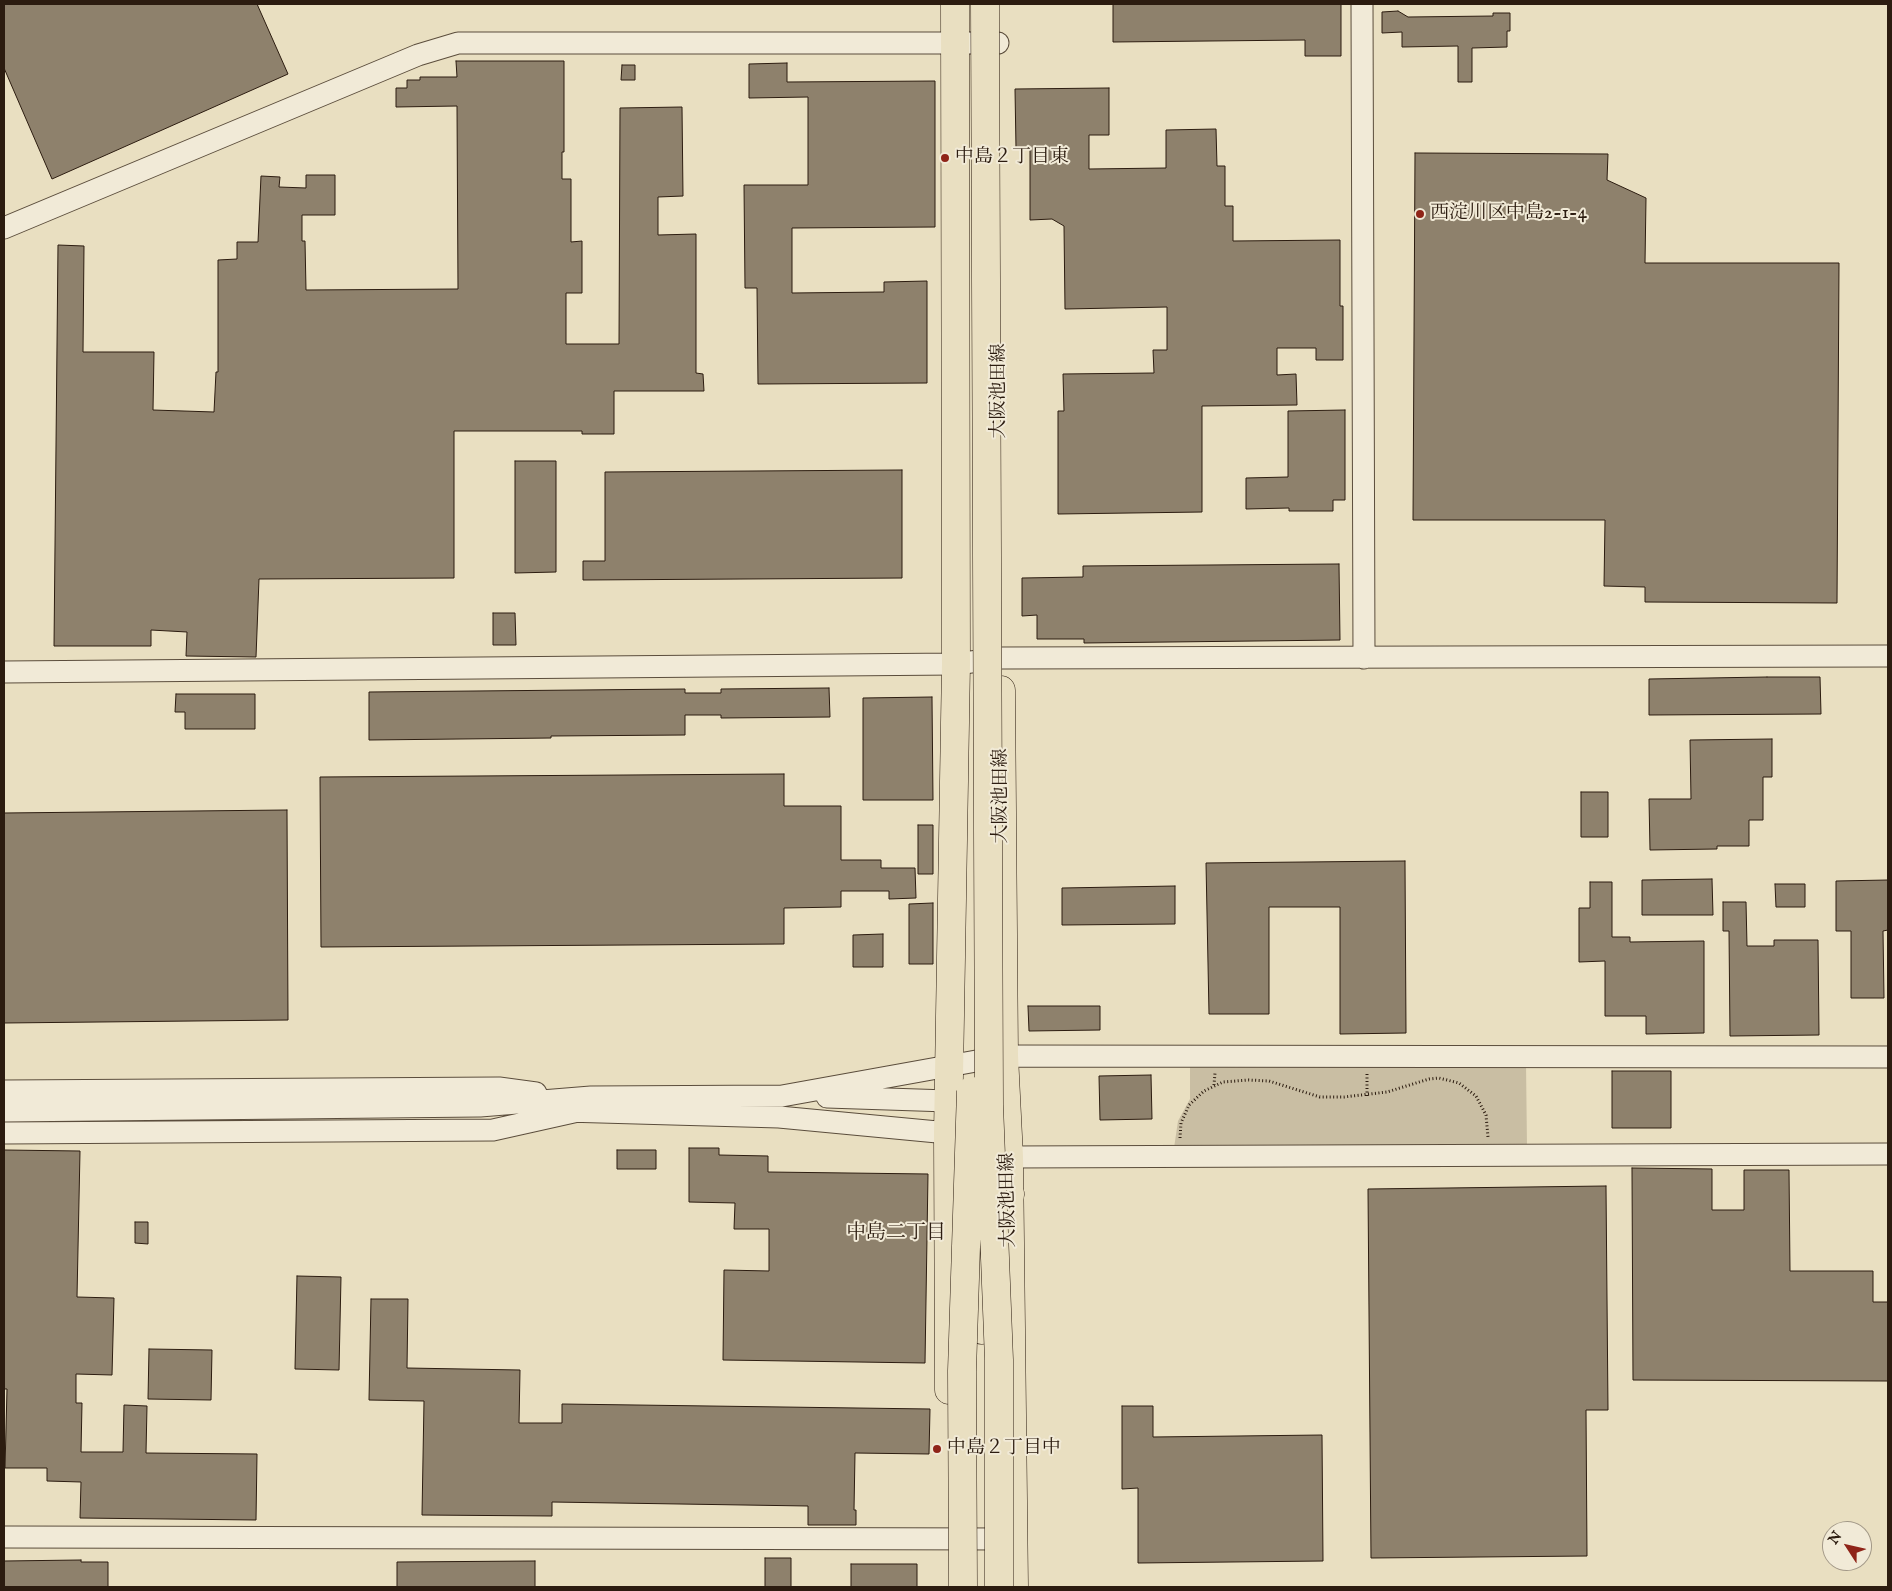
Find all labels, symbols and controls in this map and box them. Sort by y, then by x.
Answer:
place label: 中島２丁目東 [955,147,1069,169]
marker: 中島２丁目東 [939,152,951,164]
place label: 西淀川区中島2-1-4 [1430,203,1587,225]
marker: 西淀川区中島2-1-4 [1414,208,1426,220]
street label: 大阪池田線 [989,344,1011,438]
street label: 大阪池田線 [991,749,1013,843]
street label: 大阪池田線 [997,1152,1021,1248]
district label: 中島二丁目 [846,1222,946,1246]
place label: 中島２丁目中 [947,1438,1061,1460]
marker: 中島２丁目中 [931,1443,943,1455]
north arrow [1822,1521,1872,1571]
text: N [1825,1528,1846,1548]

